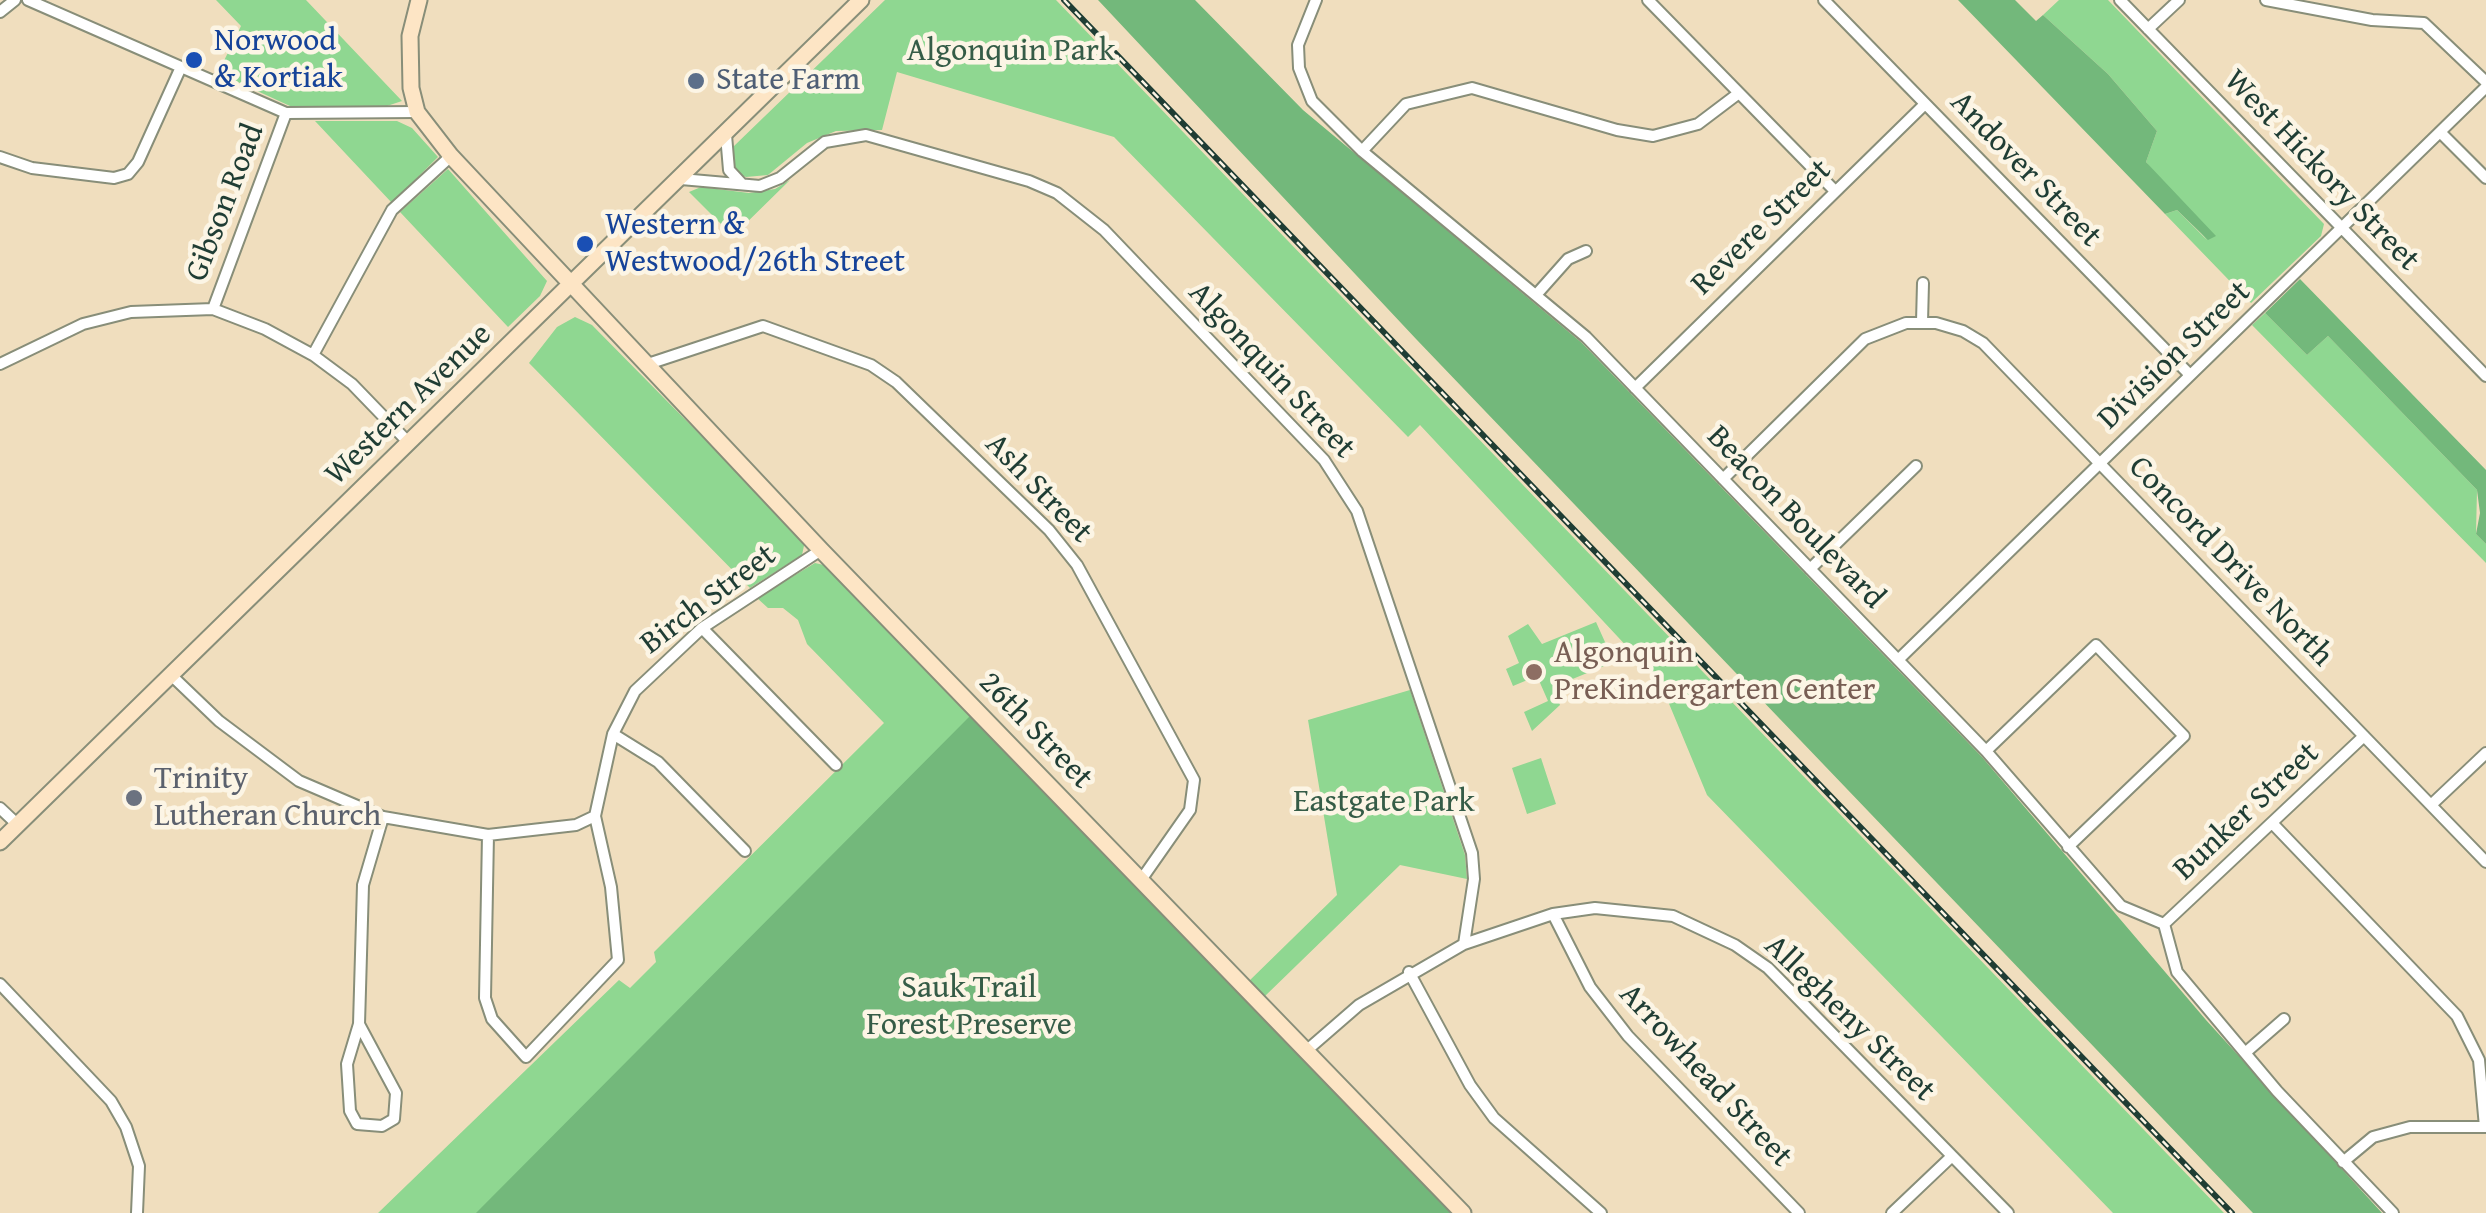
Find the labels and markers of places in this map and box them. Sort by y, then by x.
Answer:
place label: Norwood & Kortiak [214,23,343,98]
marker: Norwood & Kortiak [183,49,205,71]
place label: State Farm [716,62,860,100]
marker: State Farm [685,70,707,92]
place label: Western & Westwood/26th Street [605,207,905,282]
marker: Western & Westwood/26th Street [574,233,596,255]
place label: Algonquin PreKindergarten Center [1554,635,1876,710]
marker: Algonquin PreKindergarten Center [1523,661,1545,683]
place label: Trinity Lutheran Church [154,761,381,836]
marker: Trinity Lutheran Church [123,787,145,809]

